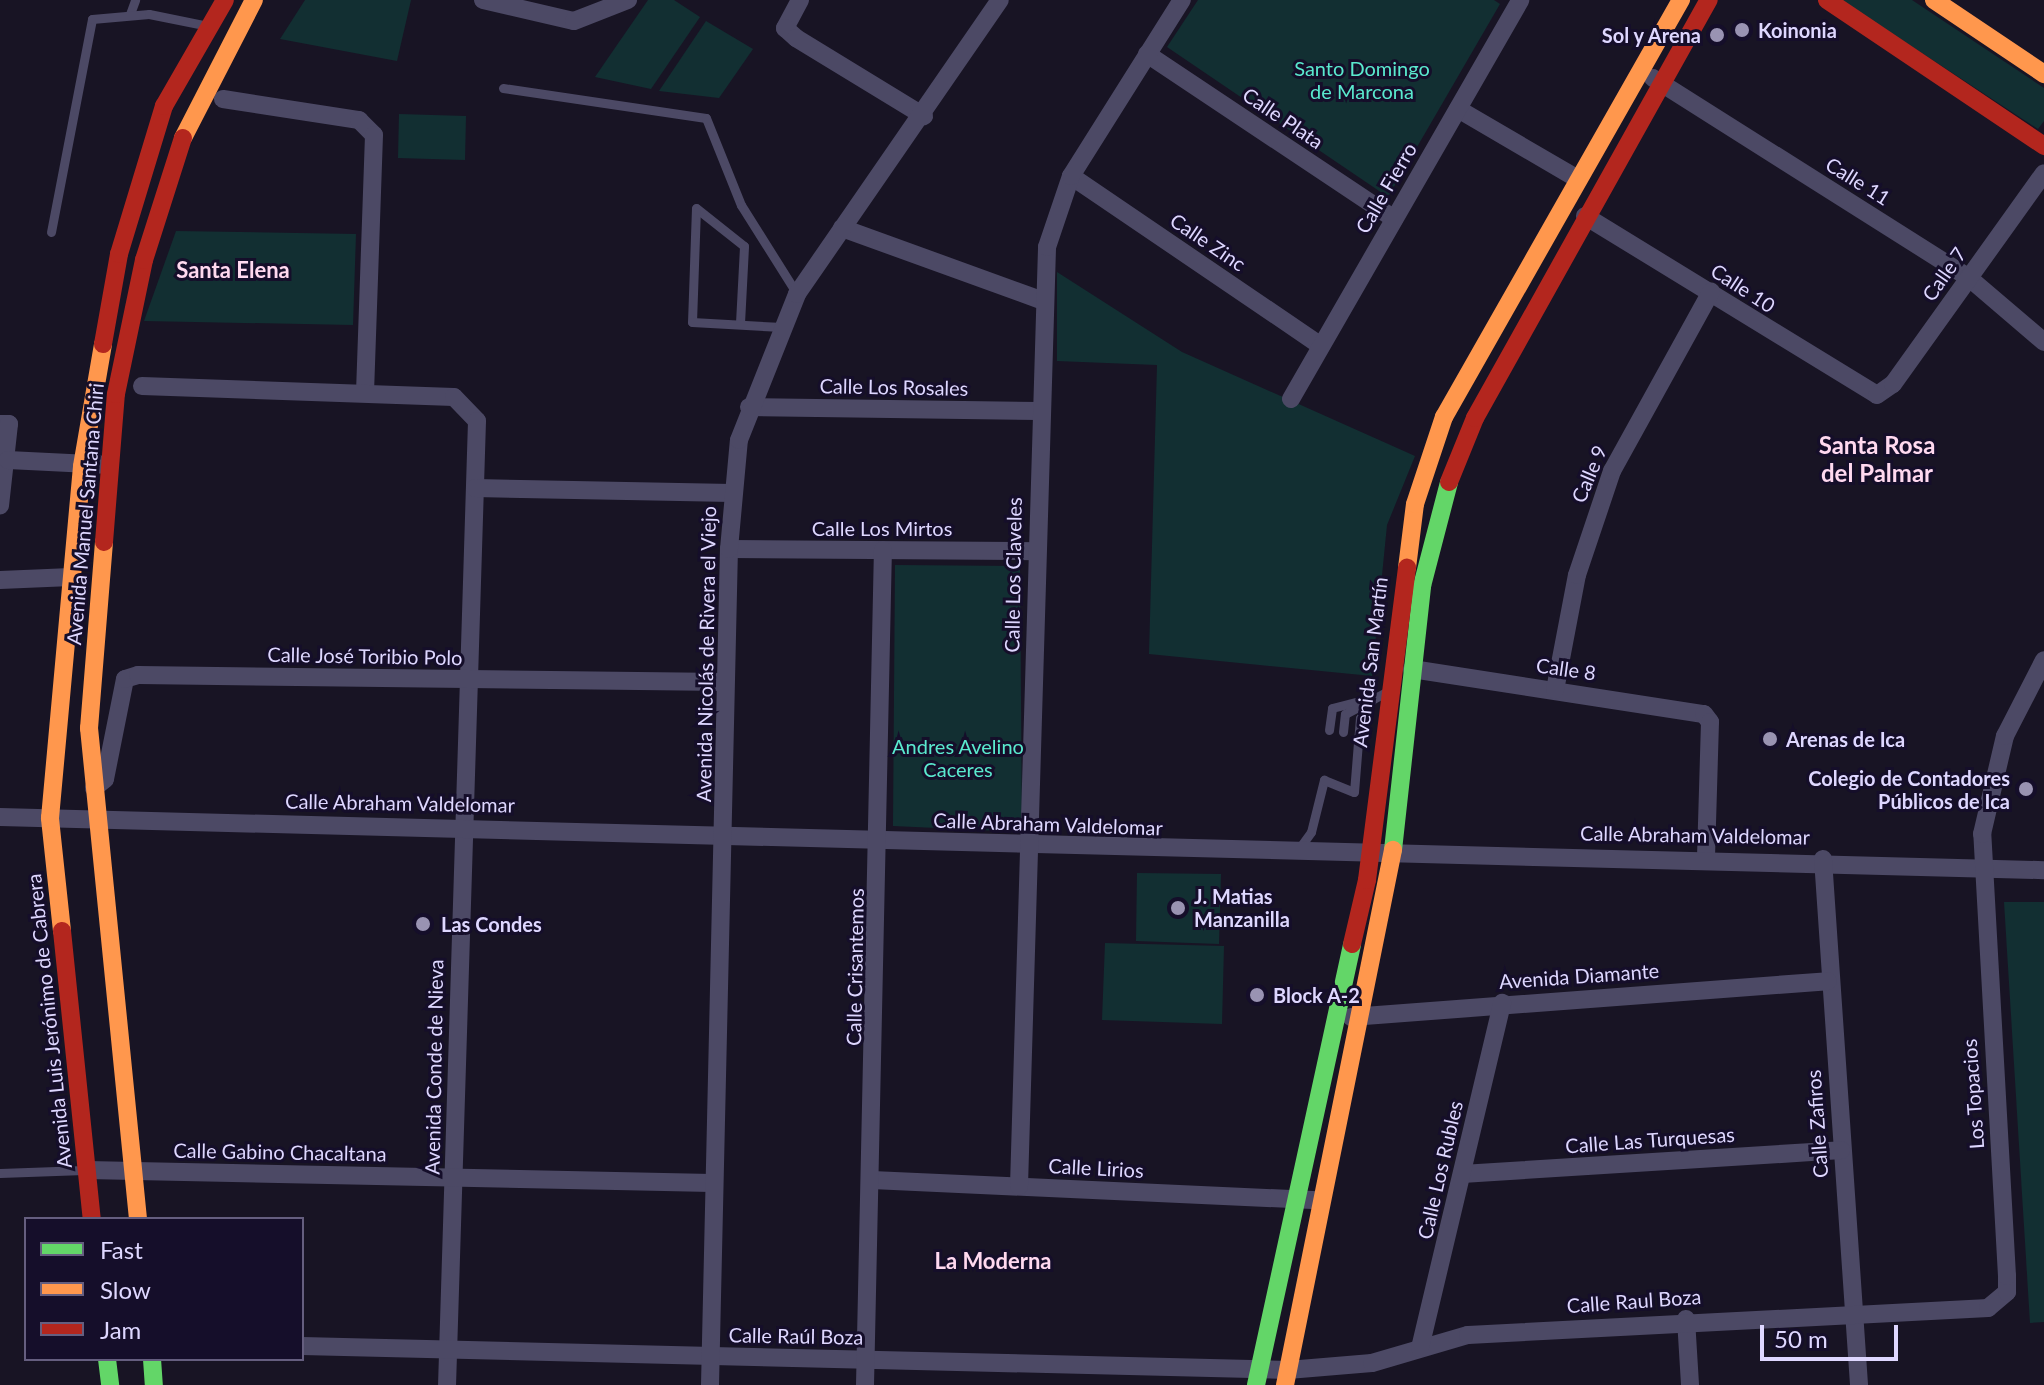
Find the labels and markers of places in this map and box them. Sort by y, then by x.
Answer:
place label: Koinonia [1758,18,1837,42]
marker: Koinonia [1733,21,1751,39]
place label: Sol y Arena [1600,23,1701,47]
marker: Sol y Arena [1708,26,1726,44]
place label: Arenas de Ica [1786,727,1905,751]
marker: Arenas de Ica [1761,730,1779,748]
place label: Colegio de Contadores Públicos de Ica [1808,766,2010,813]
marker: Colegio de Contadores Públicos de Ica [2017,780,2035,798]
place label: J. Matias Manzanilla [1194,884,1290,931]
marker: J. Matias Manzanilla [1169,899,1187,917]
place label: Las Condes [441,912,542,936]
marker: Las Condes [412,913,434,935]
place label: Block A-2 [1273,983,1361,1007]
marker: Block A-2 [1248,986,1266,1004]

